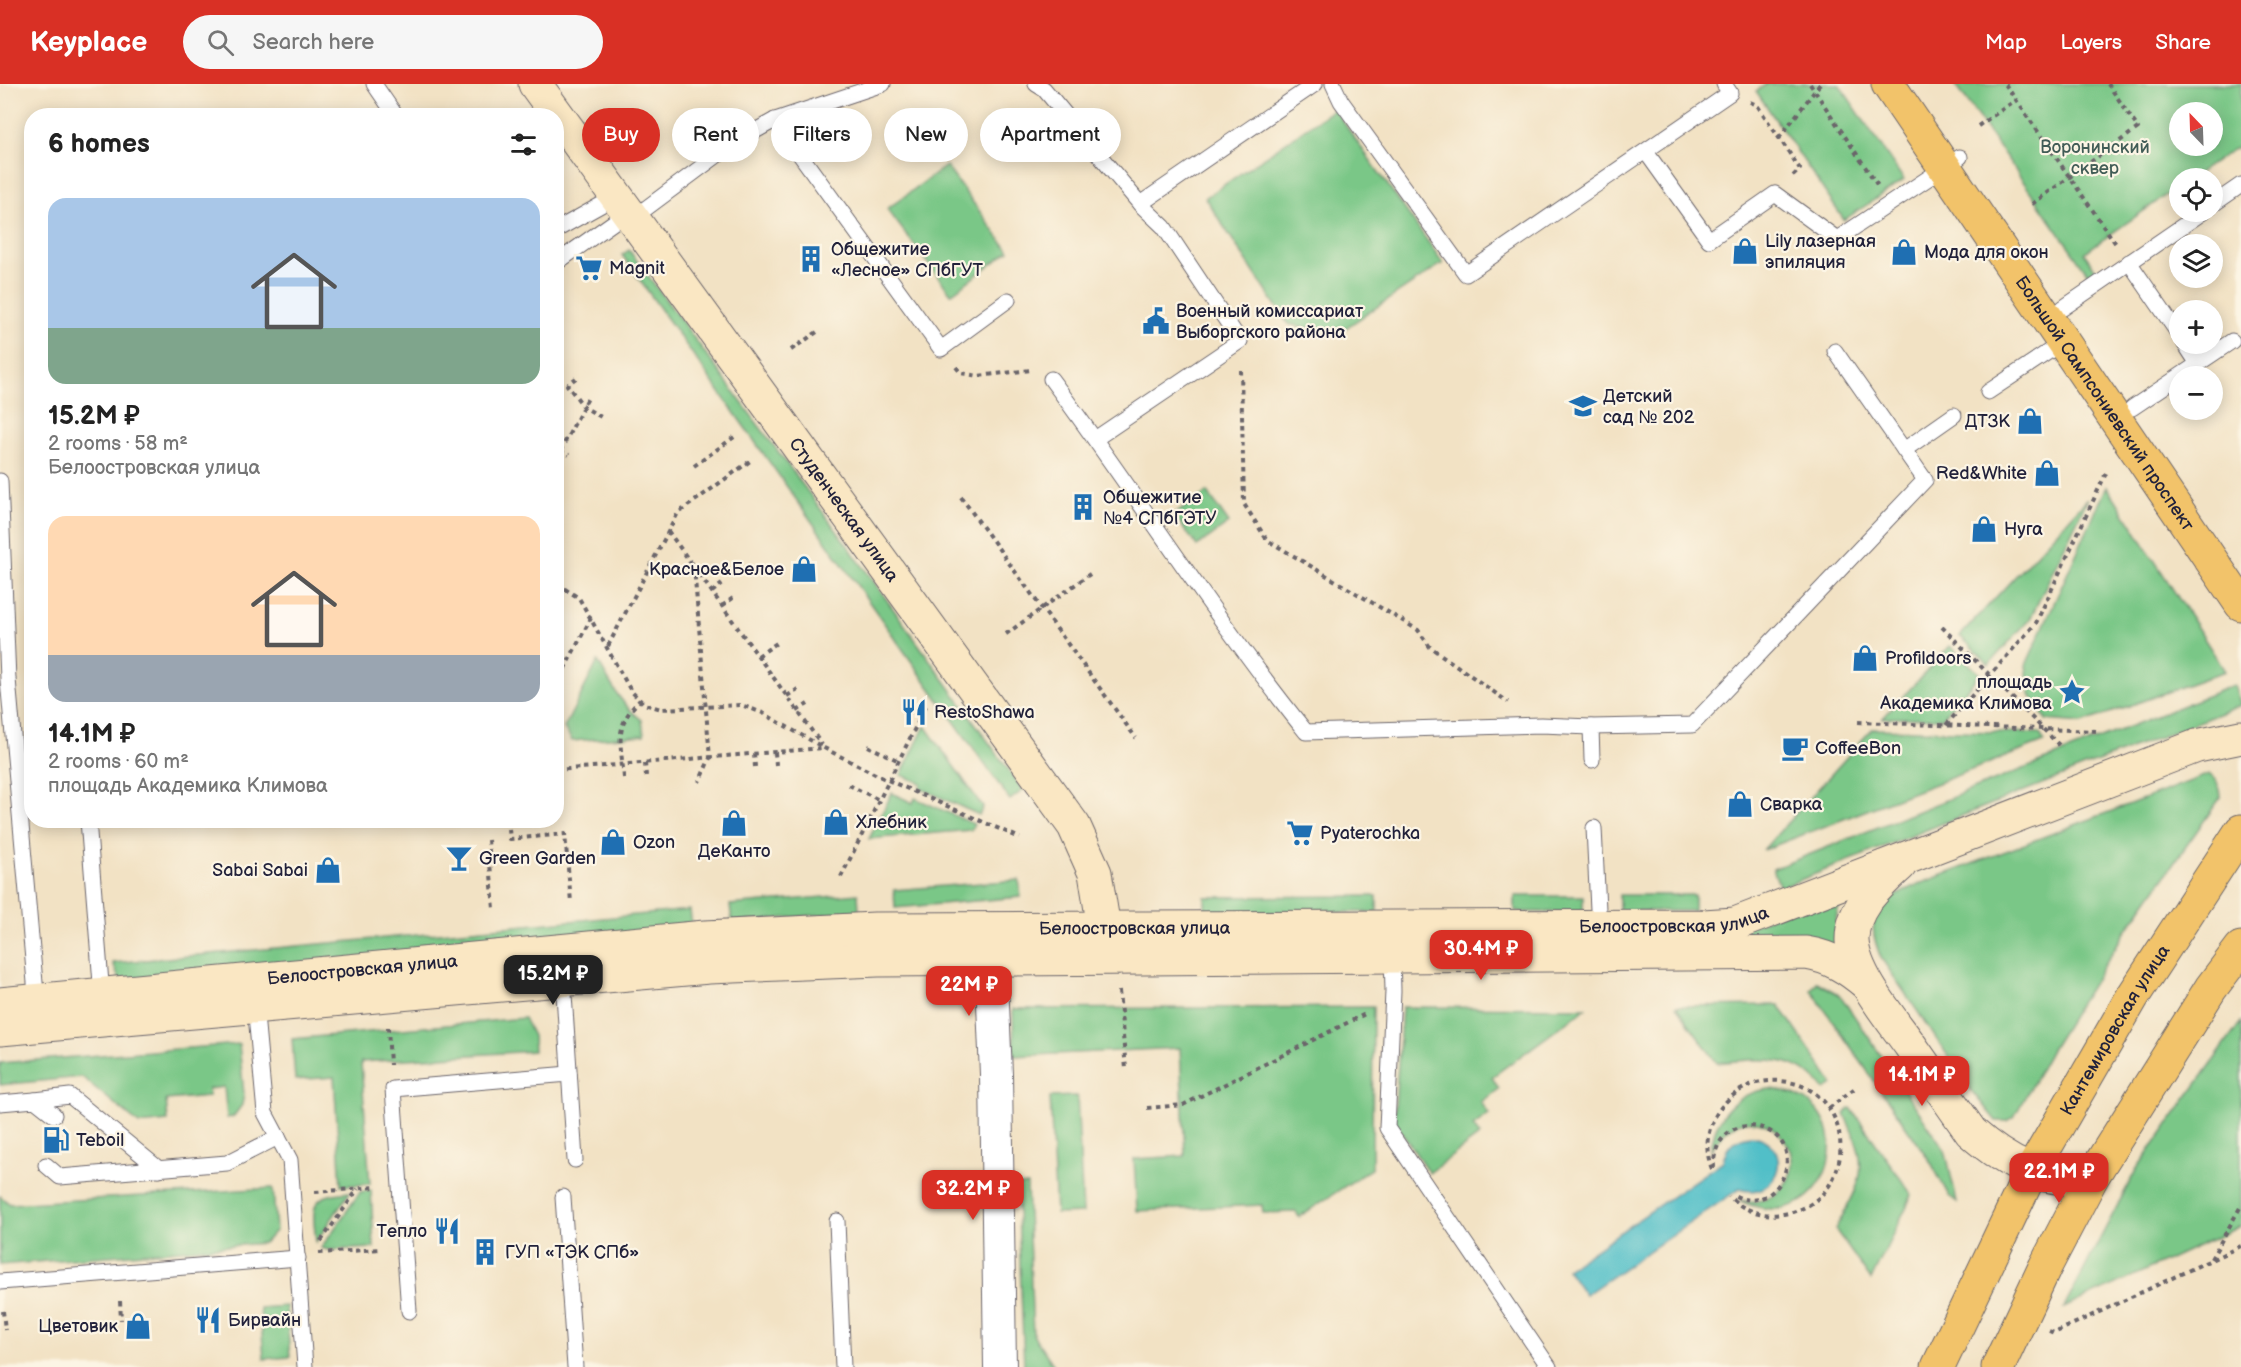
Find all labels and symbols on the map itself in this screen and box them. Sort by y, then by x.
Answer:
north arrow [2169,102,2223,156]
park label: Воронинский сквер [2040,137,2150,179]
place label: Lily лазерная эпиляция [1765,231,1876,273]
shop icon: Lily лазерная эпиляция [1730,236,1760,266]
shop icon: Мода для окон [1889,237,1919,267]
place label: Общежитие «Лесное» СПбГУТ [831,239,984,281]
place label: Мода для окон [1924,242,2049,263]
building icon: Общежитие «Лесное» СПбГУТ [796,244,826,274]
supermarket icon: Magnit [574,253,604,283]
place label: Magnit [609,258,665,279]
street label: Большой Сампсониевский проспект [2011,272,2199,535]
place label: Военный комиссариат Выборгского района [1176,301,1364,343]
public building icon: Военный комиссариат Выборгского района [1141,306,1171,336]
place label: Детский сад № 202 [1603,386,1695,428]
school or university icon: Детский сад № 202 [1568,391,1598,421]
shop icon: ДТЗК [2015,406,2045,436]
place label: ДТЗК [1965,411,2010,432]
street label: Студенческая улица [785,433,904,586]
shop icon: Red&White [2032,458,2062,488]
place label: Red&White [1936,463,2027,484]
place label: Общежитие №4 СПбГЭТУ [1103,487,1217,529]
building icon: Общежитие №4 СПбГЭТУ [1068,492,1098,522]
shop icon: Нуга [1969,514,1999,544]
place label: Нуга [2004,519,2043,540]
shop icon: Красное&Белое [789,554,819,584]
place label: Красное&Белое [649,559,784,580]
shop icon: Profildoors [1850,643,1880,673]
place label: Profildoors [1885,648,1972,669]
place label: площадь Академика Климова [1879,672,2052,714]
place icon: площадь Академика Климова [2057,677,2087,707]
restaurant icon: RestoShawa [899,697,929,727]
place label: RestoShawa [934,702,1035,723]
cafe icon: CoffeeBon [1780,733,1810,763]
place label: CoffeeBon [1815,738,1901,759]
shop icon: Сварка [1725,789,1755,819]
place label: Сварка [1760,794,1823,815]
shop icon: Хлебник [821,807,851,837]
shop icon: ДеКанто [719,808,749,838]
place label: Хлебник [856,812,927,833]
supermarket icon: Pyaterochka [1285,818,1315,848]
place label: Pyaterochka [1320,823,1420,844]
shop icon: Ozon [598,827,628,857]
place label: Ozon [633,832,675,853]
place label: ДеКанто [698,841,770,862]
bar icon: Green Garden [444,843,474,873]
place label: Green Garden [479,848,596,869]
shop icon: Sabai Sabai [313,855,343,885]
place label: Sabai Sabai [212,860,308,881]
street label: Белоостровская улица [1579,901,1772,937]
street label: Белоостровская улица [1039,917,1231,939]
pin: 30.4M ₽ [1426,930,1536,981]
street label: Кантемировская улица [2056,940,2174,1119]
street label: Белоостровская улица [266,950,459,989]
pin: 15.2M ₽ [498,955,608,1006]
pin: 22M ₽ [927,966,1011,1017]
pin: 14.1M ₽ [1867,1056,1977,1107]
fuel station icon: Teboil [41,1125,71,1155]
place label: Teboil [76,1130,124,1151]
pin: 22.1M ₽ [2004,1153,2114,1204]
pin: 32.2M ₽ [918,1170,1028,1221]
restaurant icon: Тепло [432,1216,462,1246]
place label: Тепло [376,1221,427,1242]
building icon: ГУП «ТЭК СПб» [470,1237,500,1267]
place label: ГУП «ТЭК СПб» [505,1242,639,1263]
restaurant icon: Бирвайн [193,1305,223,1335]
place label: Бирвайн [228,1310,301,1331]
shop icon: Цветовик [123,1311,153,1341]
place label: Цветовик [38,1316,118,1337]

